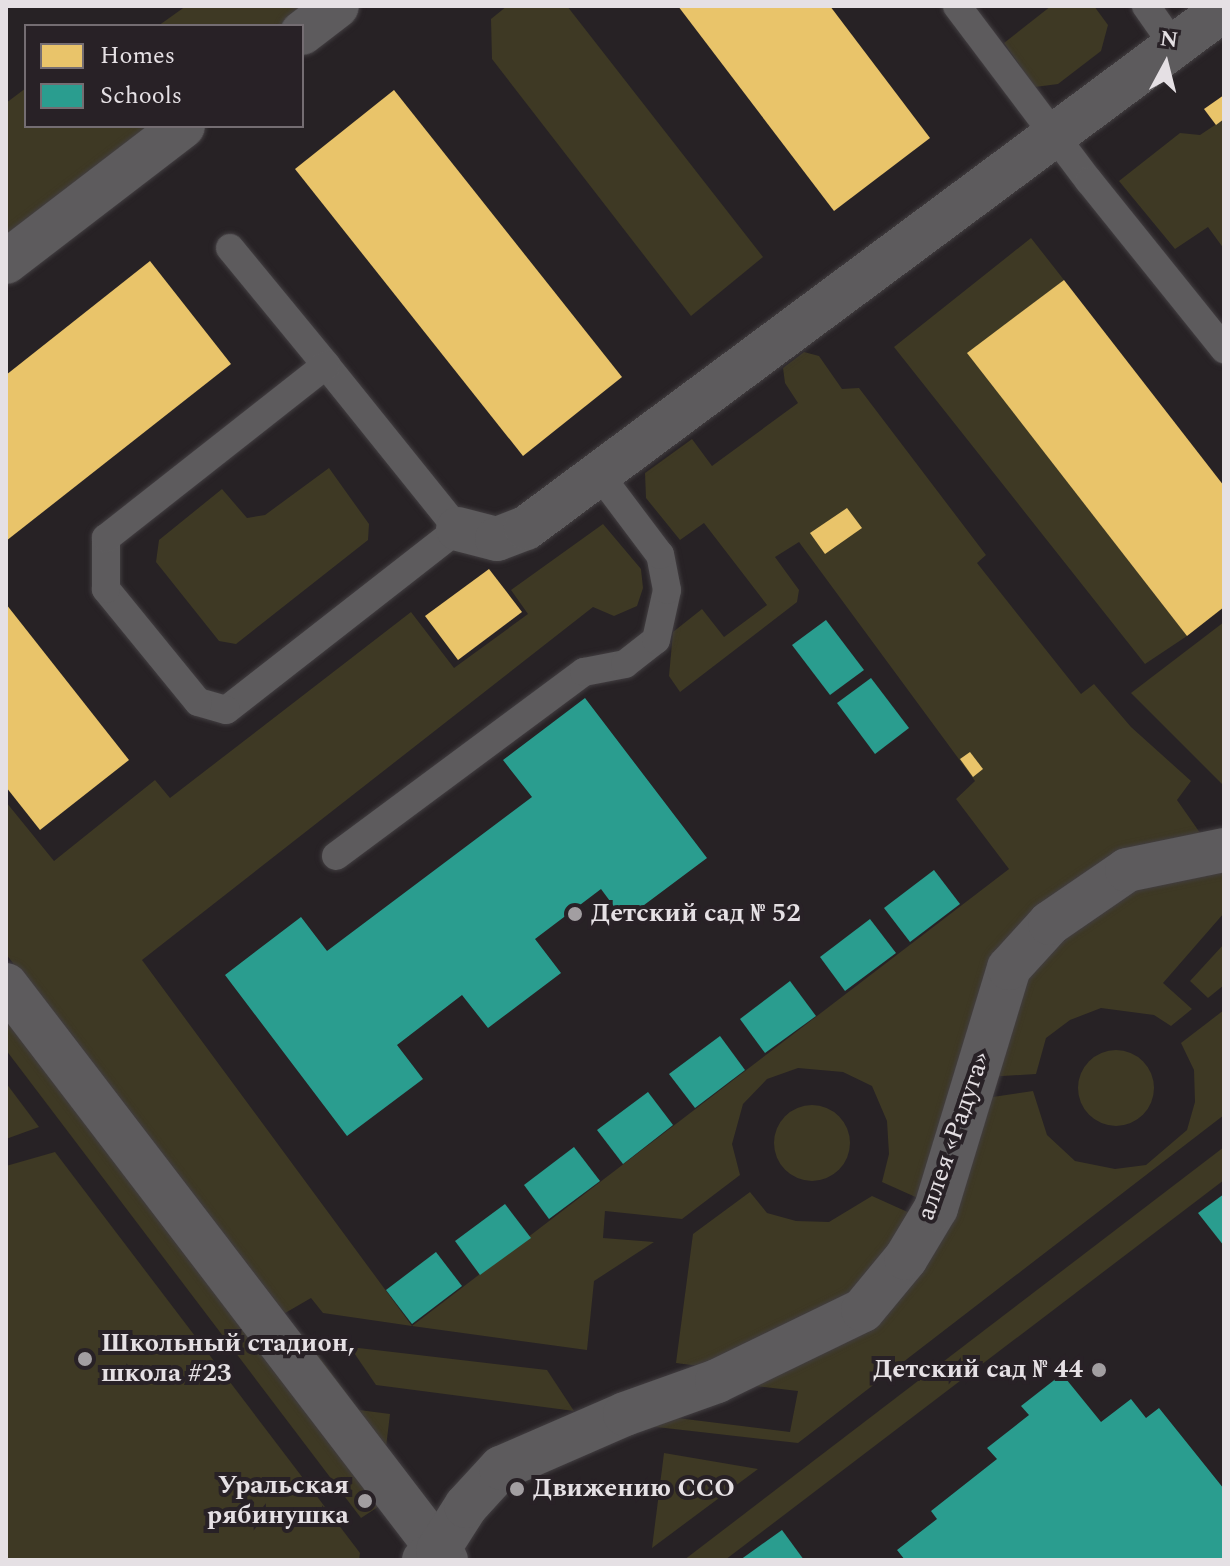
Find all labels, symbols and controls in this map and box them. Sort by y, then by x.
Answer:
text: N [1158,22,1180,57]
legend [24,24,304,128]
north arrow [1126,24,1206,104]
text: Homes [100,38,175,74]
text: Schools [100,78,182,114]
place label: Детский сад № 52 [591,898,801,930]
marker: Детский сад № 52 [566,905,584,923]
street label: аллея «Радуга» [911,1048,997,1224]
place label: Школьный стадион, школа #23 [101,1328,355,1390]
marker: Школьный стадион, школа #23 [76,1350,94,1368]
place label: Детский сад № 44 [873,1354,1083,1386]
marker: Детский сад № 44 [1090,1361,1108,1379]
place label: Уральская рябинушка [207,1470,349,1532]
place label: Движению ССО [533,1473,735,1505]
marker: Движению ССО [508,1480,526,1498]
marker: Уральская рябинушка [356,1492,374,1510]

